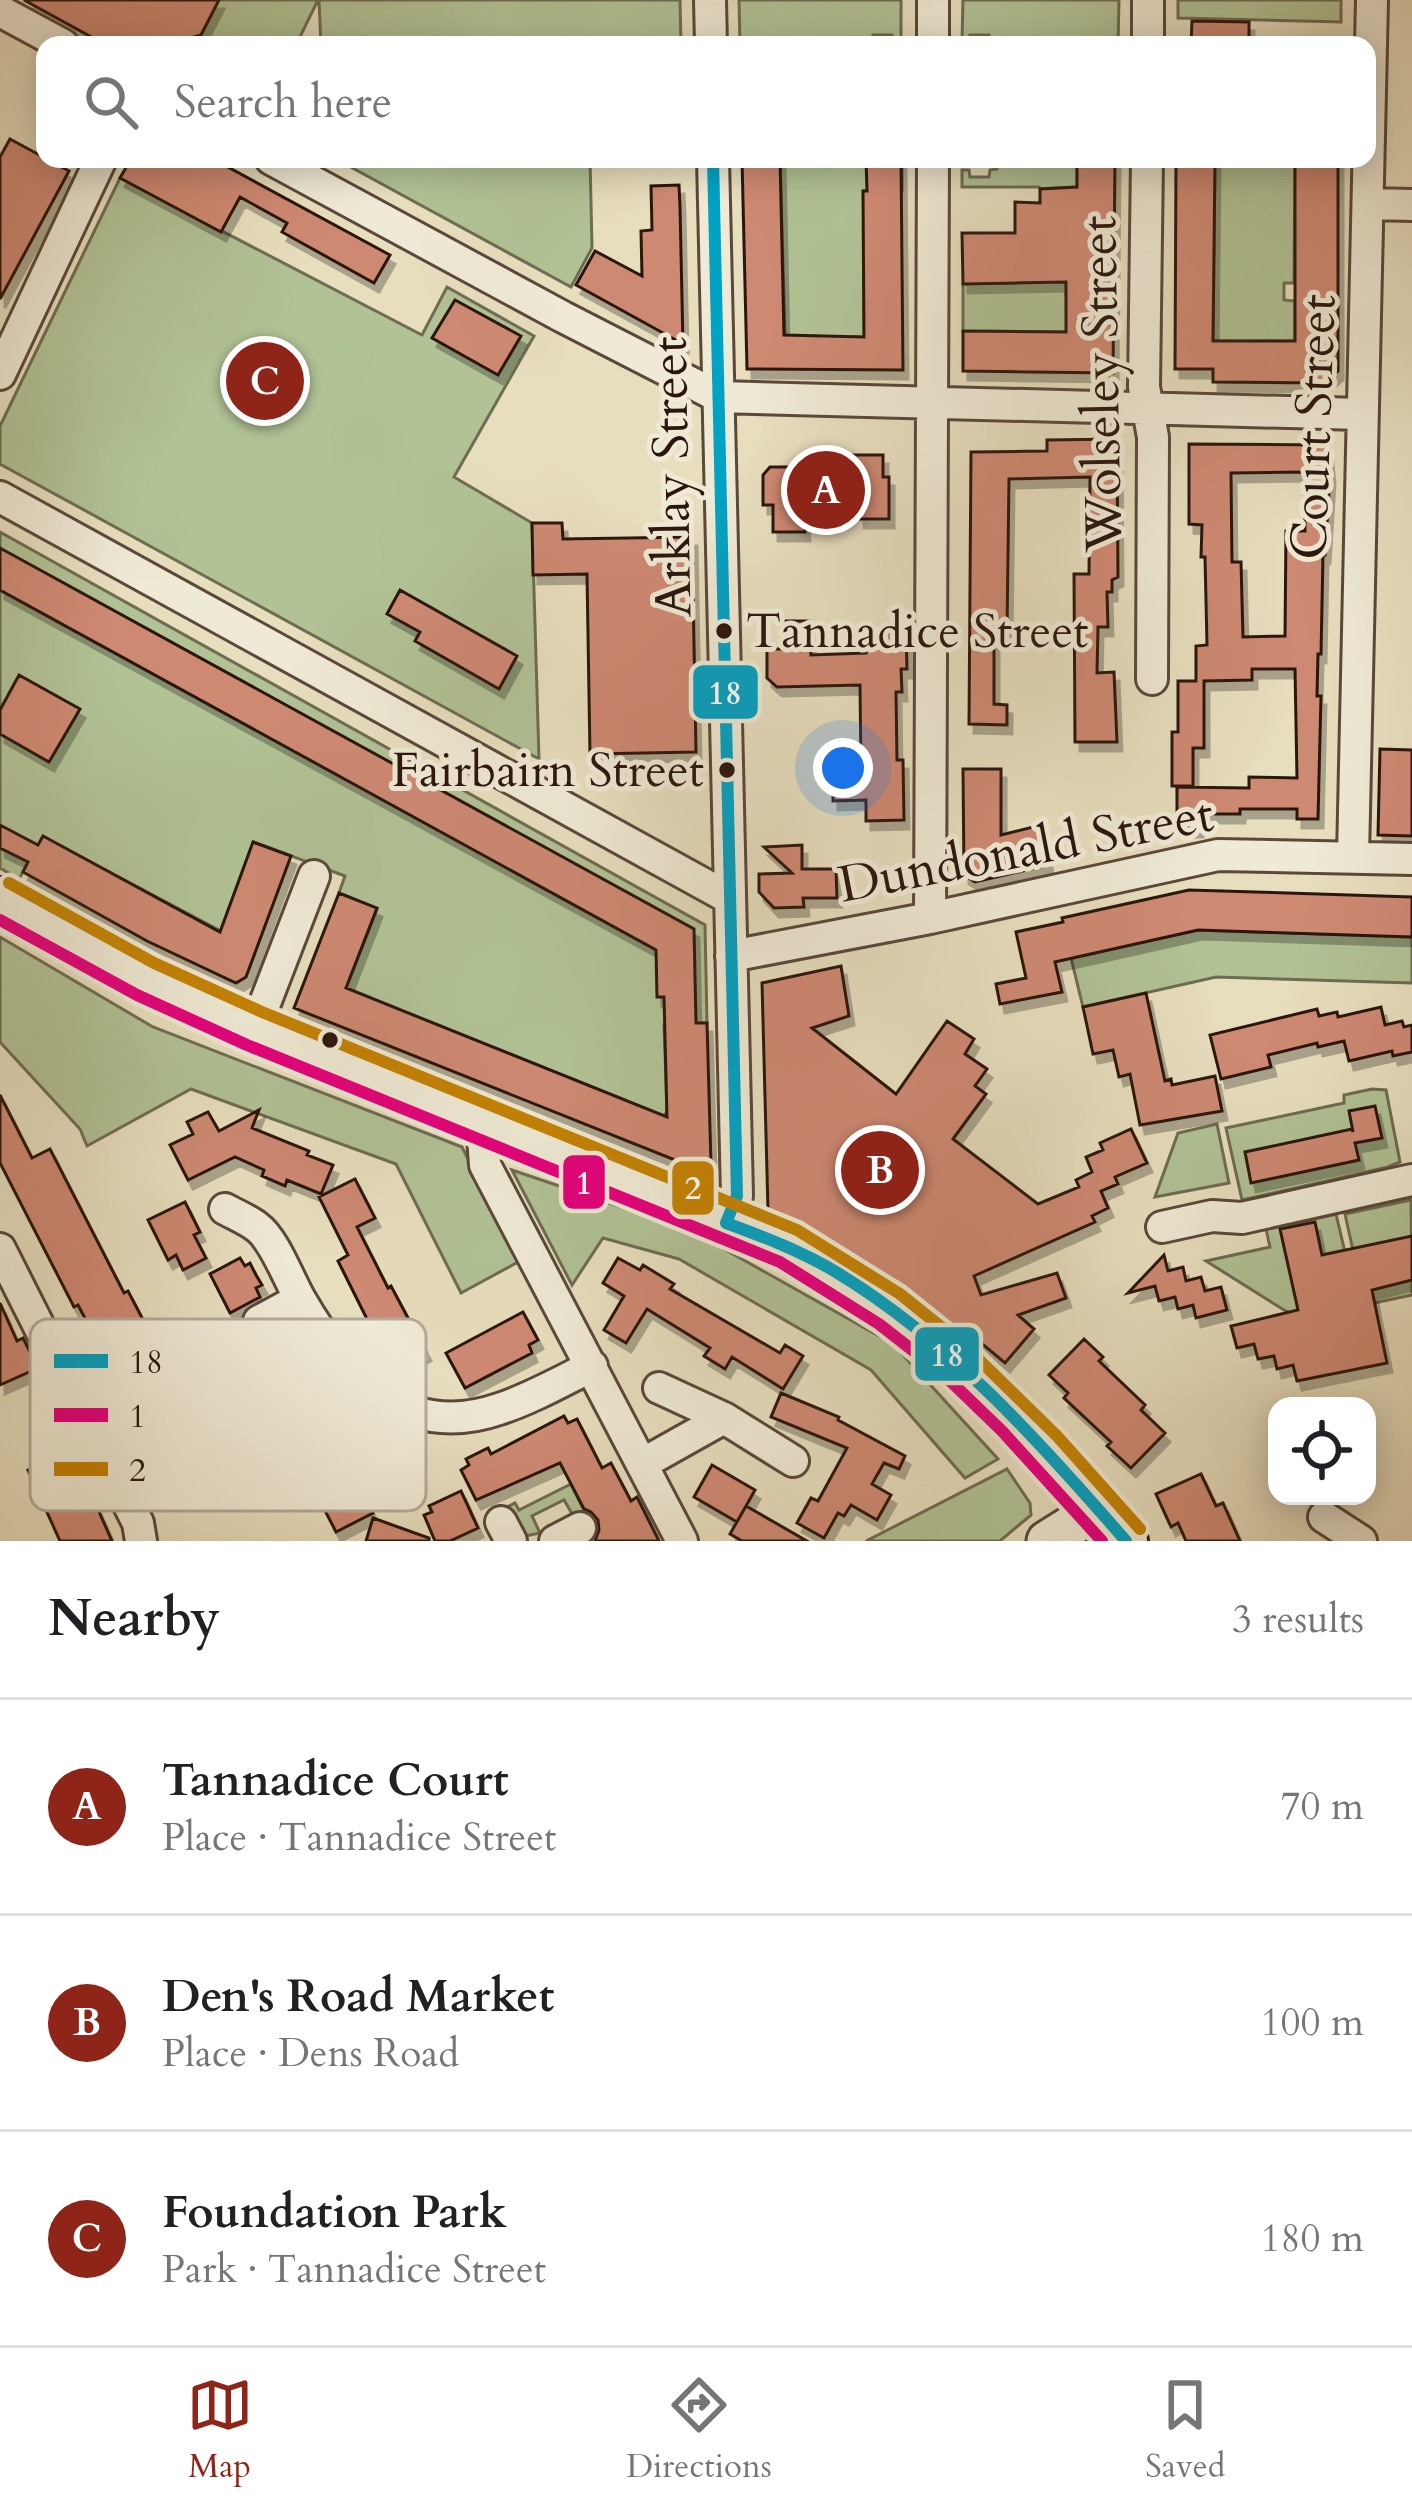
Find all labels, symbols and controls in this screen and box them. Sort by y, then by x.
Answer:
search box [36,36,1376,168]
icon: search [78,69,144,135]
text: Search here [174,72,392,133]
street label: Wolseley Street [1064,215,1140,554]
street label: Court Street [1274,293,1354,561]
pin: C [226,336,304,426]
street label: Arklay Street [635,336,709,618]
pin: A [787,445,865,535]
place label: Tannadice Street [746,599,1088,664]
marker: Tannadice Street [713,620,735,642]
line badge: 18 [691,663,760,721]
text: 18 [708,671,742,716]
place label: Fairbairn Street [392,738,704,803]
your location [813,738,873,798]
marker: Fairbairn Street [716,759,738,781]
street label: Dundonald Street [832,779,1220,921]
unlabelled marker [319,1029,341,1051]
pin: B [841,1125,919,1215]
line badge: 1 [561,1153,607,1211]
line badge: 2 [670,1159,716,1217]
text: 1 [576,1161,592,1206]
text: 2 [685,1166,702,1211]
legend [30,1319,426,1511]
line badge: 18 [913,1325,981,1383]
text: 18 [930,1333,964,1378]
text: 18 [129,1340,163,1385]
text: 1 [129,1394,146,1439]
map controls [1268,1397,1376,1505]
button: locate [1268,1397,1376,1505]
text: 2 [129,1448,146,1493]
text: Nearby [48,1584,220,1654]
text: 3 results [1232,1593,1364,1646]
text: Tannadice Court [162,1750,509,1811]
text: A [72,1780,102,1833]
text: 70 m [1281,1780,1364,1833]
text: Place · Tannadice Street [162,1811,556,1864]
text: Den's Road Market [162,1966,554,2027]
text: B [73,1996,101,2049]
text: 100 m [1261,1996,1364,2049]
text: Place · Dens Road [162,2027,459,2080]
text: Foundation Park [162,2182,507,2243]
text: C [72,2212,102,2265]
text: 180 m [1261,2212,1364,2265]
text: Park · Tannadice Street [162,2243,546,2296]
tab: Map [187,2372,253,2489]
tab: Directions [626,2372,772,2489]
tab: Saved [1145,2372,1225,2489]

